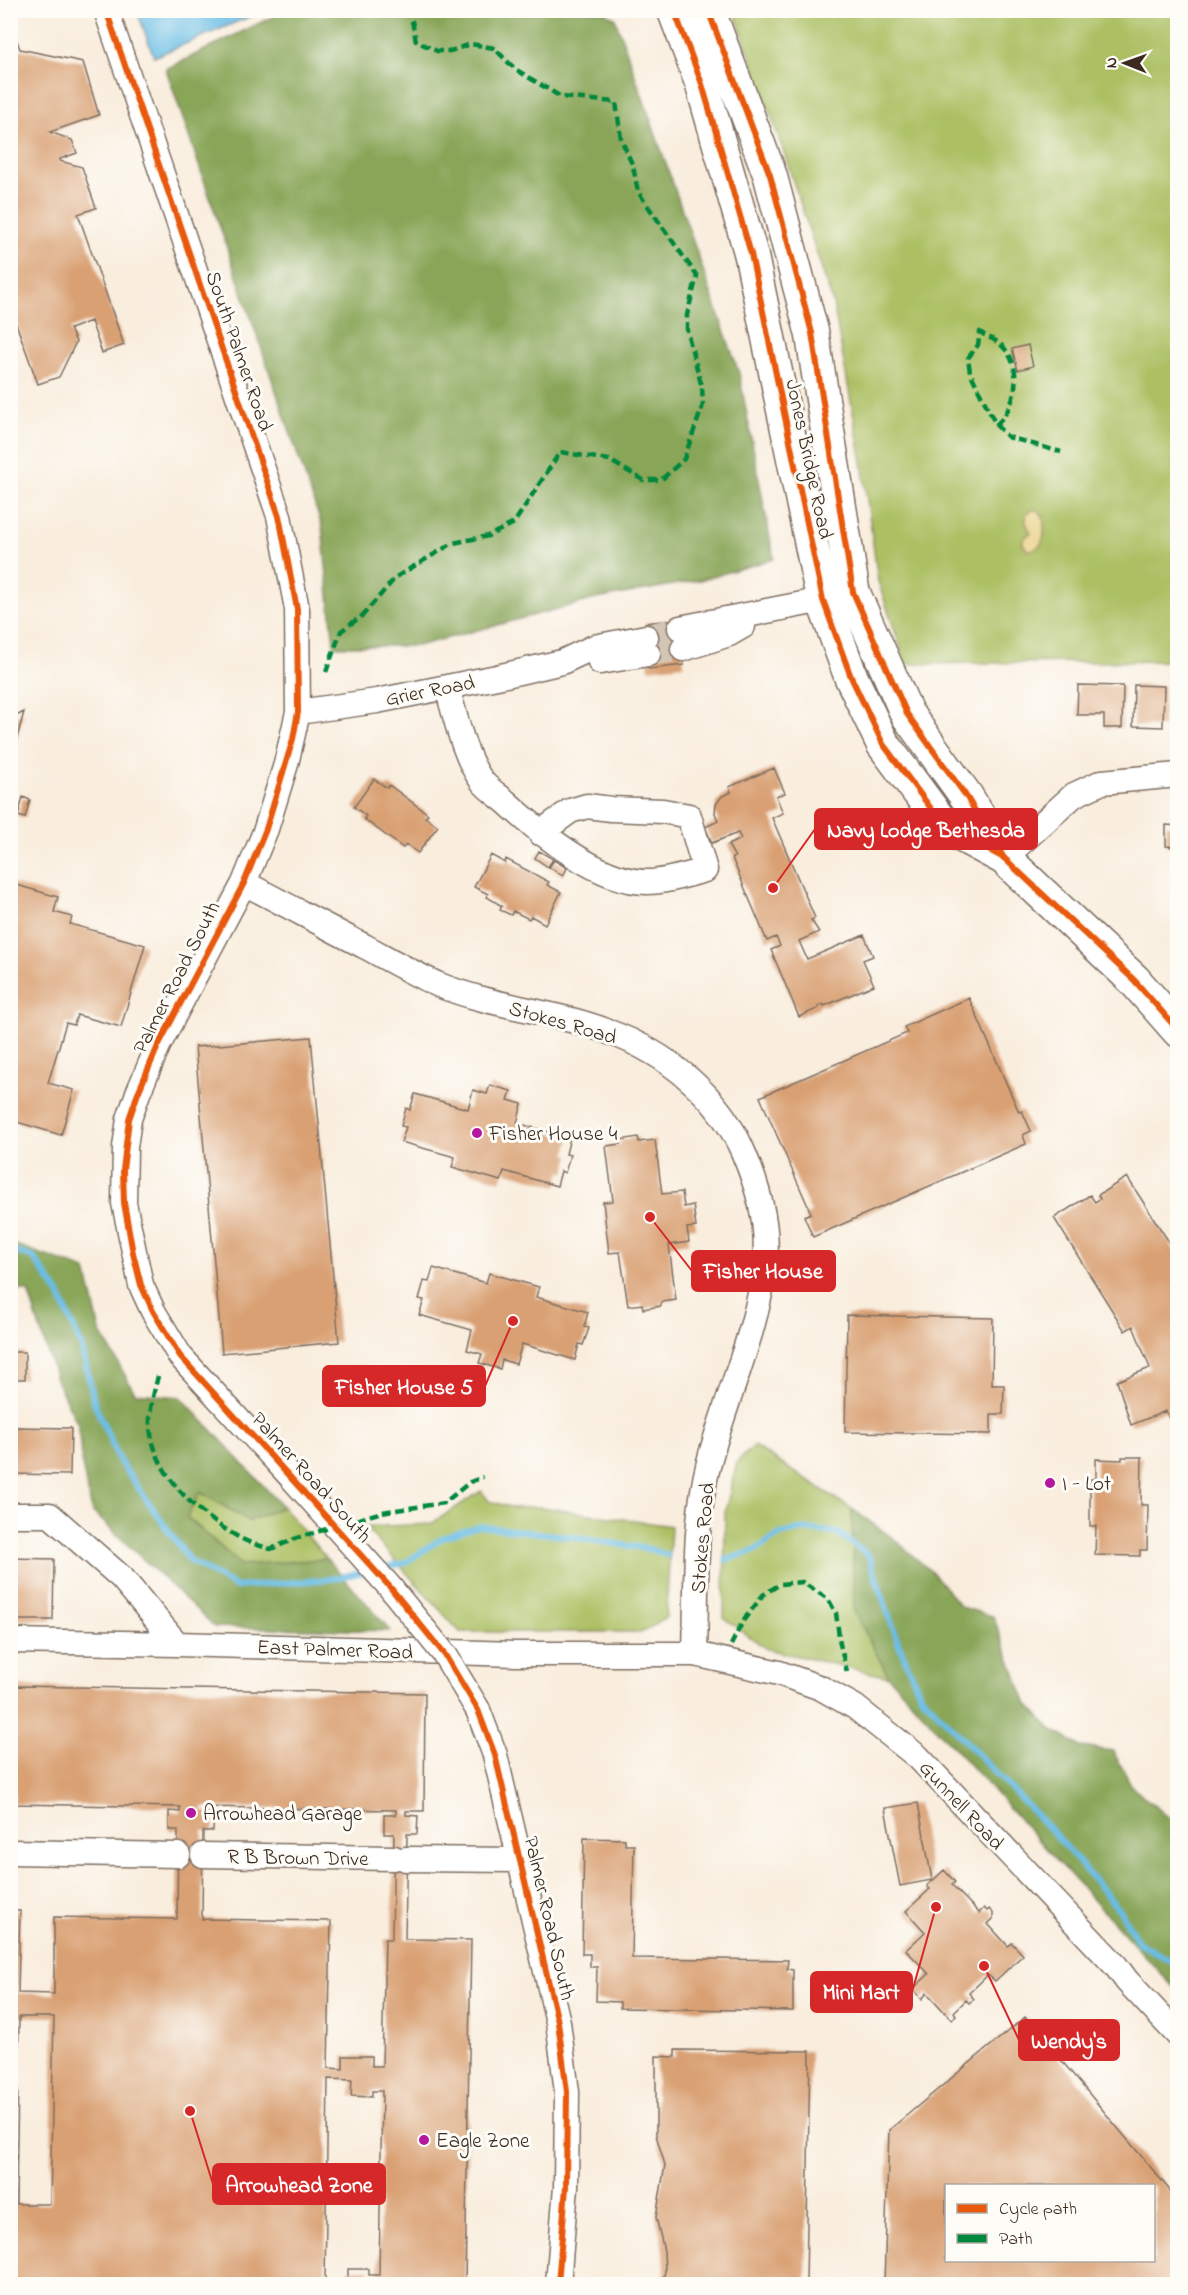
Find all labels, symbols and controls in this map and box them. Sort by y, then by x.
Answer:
north arrow [1095,33,1155,93]
text: N [1100,57,1124,68]
street label: South Palmer Road [197,268,280,436]
street label: Jones Bridge Road [774,377,840,543]
street label: Grier Road [383,669,478,715]
callout: Navy Lodge Bethesda [815,809,1037,849]
text: Navy Lodge Bethesda [827,816,1025,849]
street label: Palmer Road South [126,896,229,1059]
street label: Stokes Road [505,994,620,1054]
place label: Fisher House 4 [488,1120,618,1150]
marker: Fisher House 4 [470,1126,484,1140]
callout: Fisher House [692,1251,835,1291]
text: Fisher House [702,1257,824,1289]
callout: Fisher House 5 [323,1366,485,1406]
text: Fisher House 5 [334,1373,473,1405]
street label: Palmer Road South [243,1406,378,1551]
place label: I - Lot [1062,1470,1111,1500]
marker: I - Lot [1043,1476,1057,1490]
street label: Stokes Road [684,1481,724,1595]
street label: East Palmer Road [256,1633,414,1669]
street label: Gunnell Road [911,1755,1010,1858]
place label: Arrowhead Garage [203,1800,363,1832]
marker: Arrowhead Garage [184,1806,198,1820]
street label: Palmer Road South [515,1833,582,2003]
street label: R B Brown Drive [227,1843,369,1875]
callout: Mini Mart [811,1972,912,2012]
text: Mini Mart [822,1978,900,2010]
callout: Wendy's [1019,2020,1119,2060]
text: Wendy's [1031,2027,1107,2060]
place label: Eagle Zone [436,2127,530,2159]
marker: Eagle Zone [417,2133,431,2147]
callout: Arrowhead Zone [213,2164,385,2204]
text: Arrowhead Zone [225,2171,374,2203]
legend [945,2184,1155,2262]
text: Cycle path [999,2197,1077,2223]
text: Path [999,2227,1033,2253]

